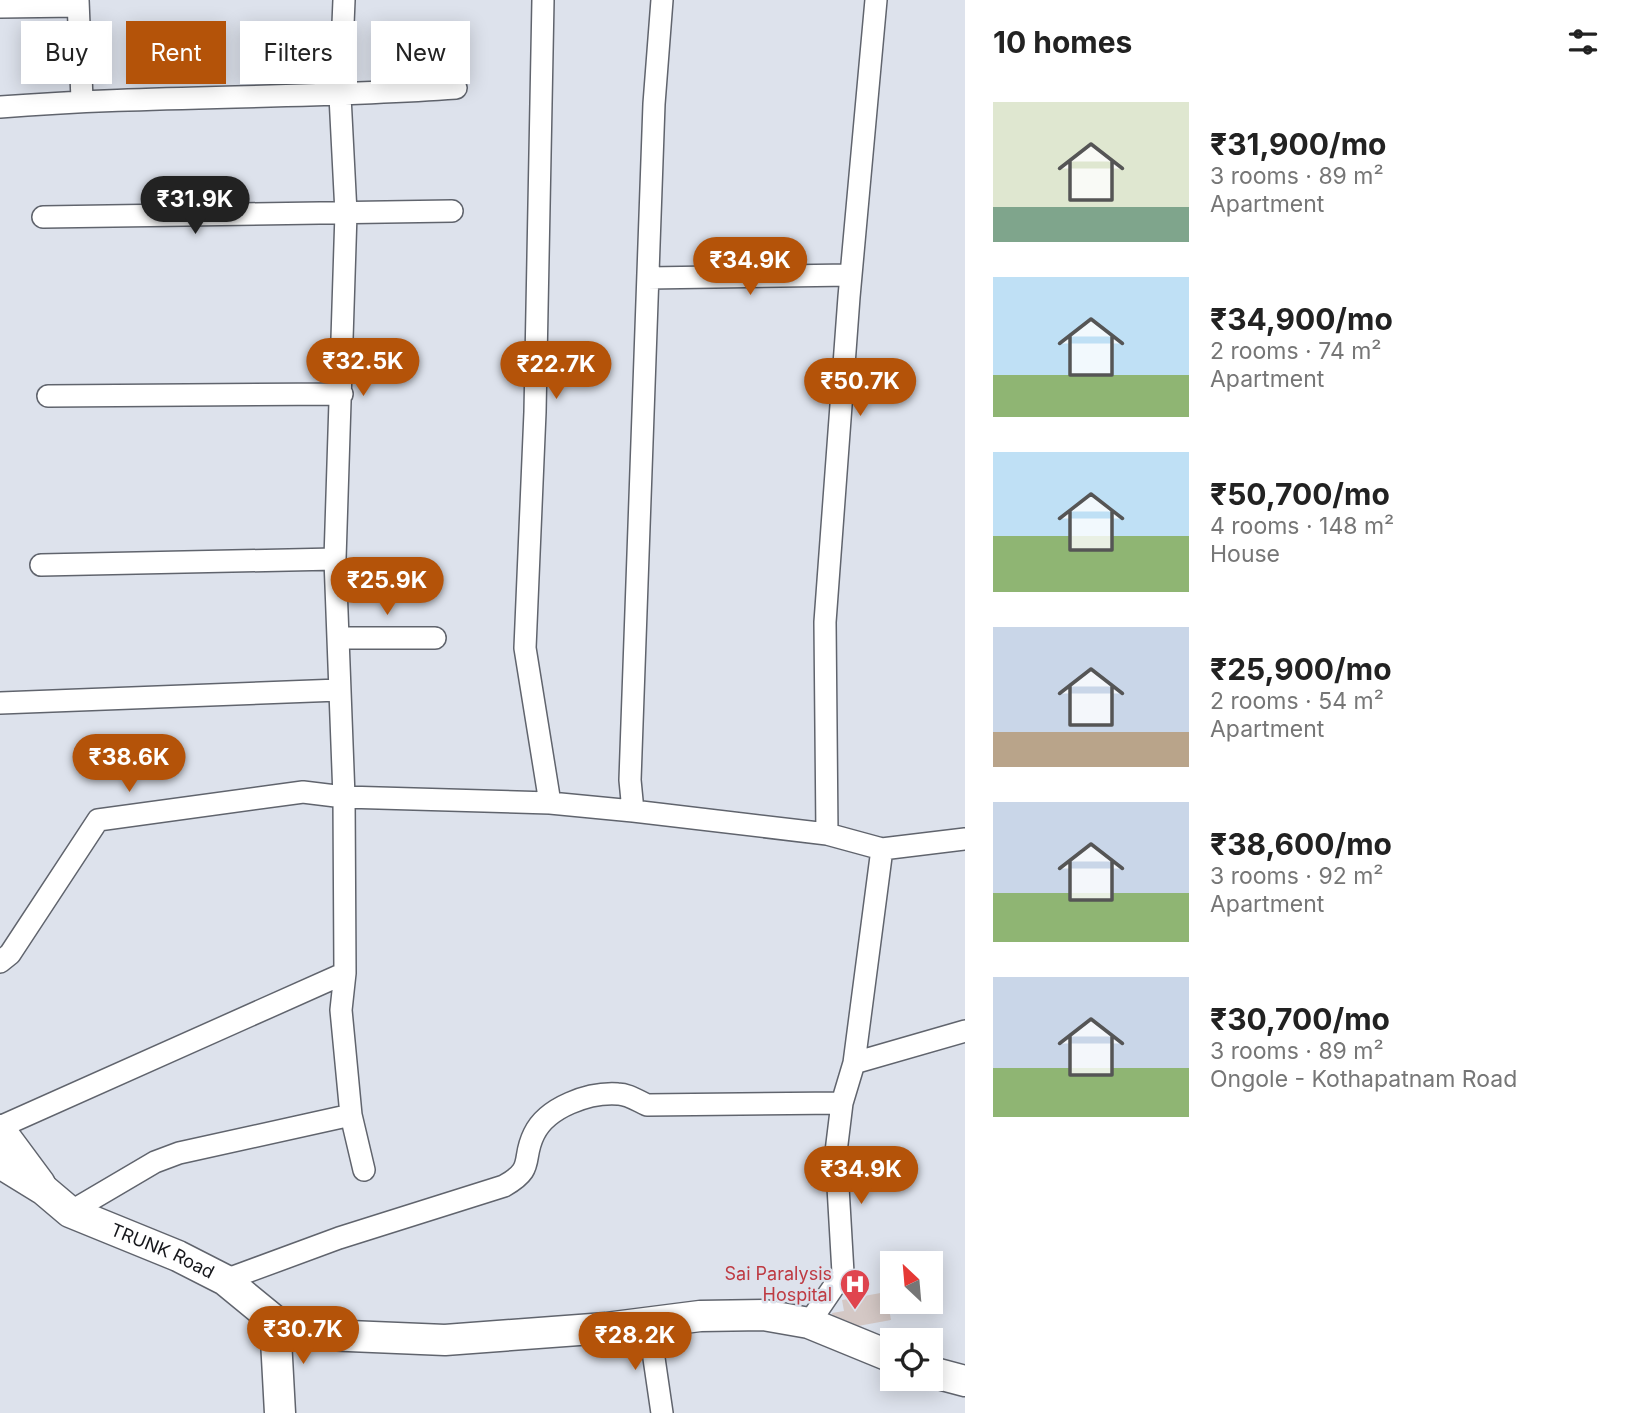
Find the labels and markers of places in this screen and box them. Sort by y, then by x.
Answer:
pin: ₹31.9K [138,176,252,236]
pin: ₹34.9K [693,238,807,297]
pin: ₹32.5K [306,338,420,398]
pin: ₹22.7K [499,342,613,401]
pin: ₹50.7K [803,358,917,418]
pin: ₹25.9K [330,558,444,617]
pin: ₹38.6K [72,734,186,794]
pin: ₹34.9K [804,1146,918,1206]
place label: Sai Paralysis Hospital [725,1263,832,1305]
hospital icon: Sai Paralysis Hospital [838,1267,872,1311]
pin: ₹30.7K [246,1306,360,1366]
pin: ₹28.2K [578,1312,692,1372]

